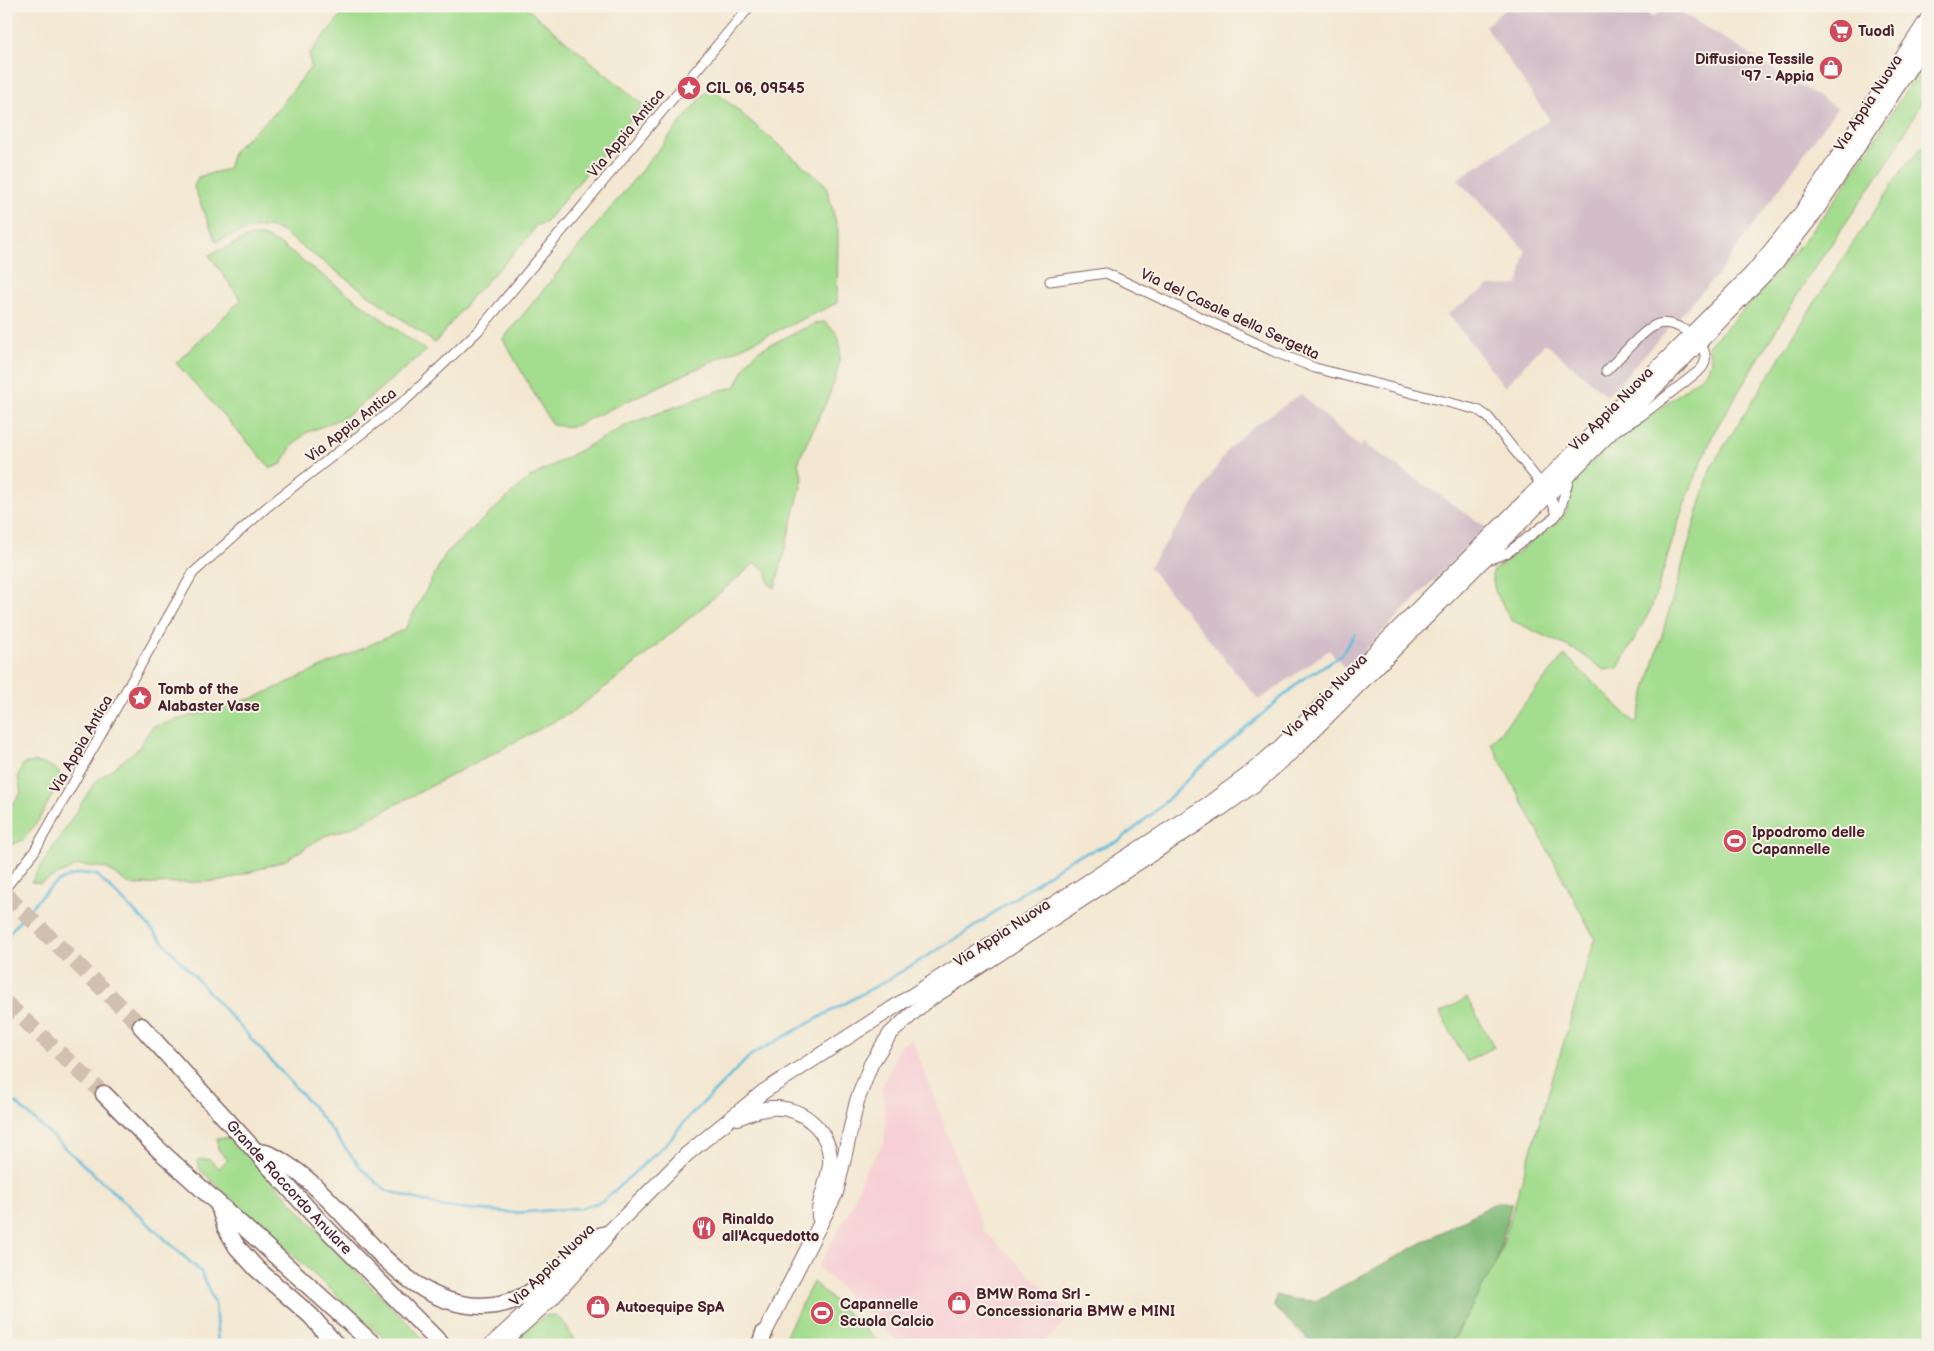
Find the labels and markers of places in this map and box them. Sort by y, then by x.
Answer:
supermarket icon: Tuodì [1828,18,1854,44]
place label: Tuodì [1858,22,1895,41]
place label: Diffusione Tessile '97 - Appia [1695,50,1814,86]
shop icon: Diffusione Tessile '97 - Appia [1818,55,1844,81]
place icon: CIL 06, 09545 [676,75,702,101]
place label: CIL 06, 09545 [706,79,805,98]
place label: Tomb of the Alabaster Vase [157,680,260,716]
place icon: Tomb of the Alabaster Vase [127,685,153,711]
place label: Ippodromo delle Capannelle [1752,823,1865,859]
sports icon: Ippodromo delle Capannelle [1722,828,1748,854]
place label: Rinaldo all'Acquedotto [722,1210,820,1246]
restaurant icon: Rinaldo all'Acquedotto [691,1215,717,1241]
place label: BMW Roma Srl - Concessionaria BMW e MINI [976,1285,1175,1321]
shop icon: BMW Roma Srl - Concessionaria BMW e MINI [946,1290,972,1316]
shop icon: Autoequipe SpA [585,1294,611,1320]
place label: Capannelle Scuola Calcio [840,1295,935,1331]
place label: Autoequipe SpA [615,1298,725,1317]
sports icon: Capannelle Scuola Calcio [809,1300,835,1326]

